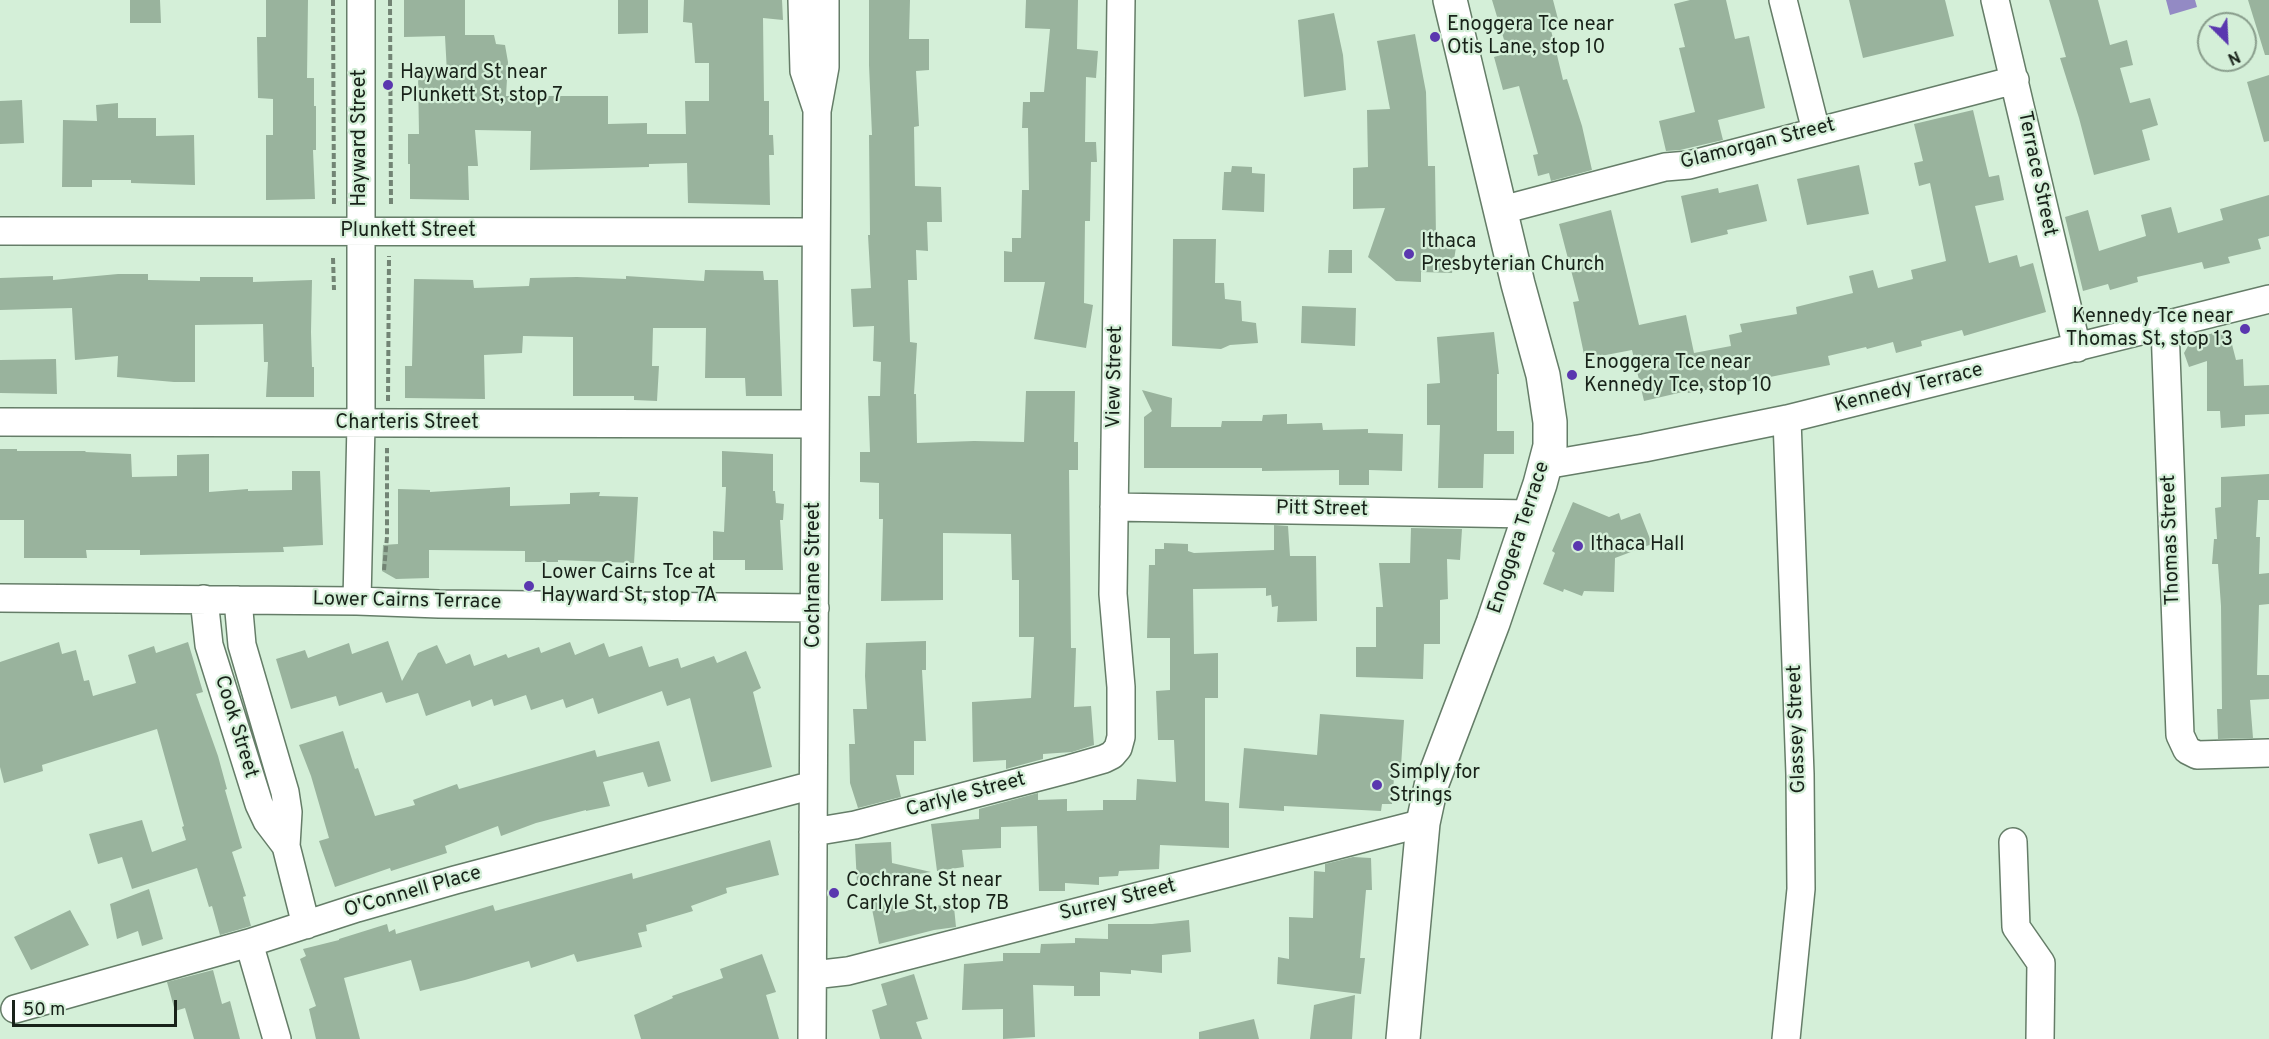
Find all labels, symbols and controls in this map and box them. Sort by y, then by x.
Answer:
north arrow [2197,12,2257,72]
place label: Enoggera Tce near Otis Lane, stop 10 [1447,14,1614,61]
marker: Enoggera Tce near Otis Lane, stop 10 [1428,30,1442,44]
text: N [2224,45,2243,68]
place label: Hayward St near Plunkett St, stop 7 [400,62,563,109]
street label: Hayward Street [349,69,373,207]
marker: Hayward St near Plunkett St, stop 7 [381,78,395,92]
street label: Terrace Street [2011,109,2061,239]
street label: Glamorgan Street [1678,114,1838,176]
street label: Plunkett Street [340,220,476,244]
place label: Ithaca Presbyterian Church [1421,231,1605,278]
marker: Ithaca Presbyterian Church [1402,247,1416,261]
place label: Kennedy Tce near Thomas St, stop 13 [2066,306,2233,353]
marker: Kennedy Tce near Thomas St, stop 13 [2238,322,2252,336]
street label: View Street [1103,325,1129,429]
place label: Enoggera Tce near Kennedy Tce, stop 10 [1584,352,1772,399]
street label: Kennedy Terrace [1832,359,1986,419]
marker: Enoggera Tce near Kennedy Tce, stop 10 [1565,368,1579,382]
street label: Charteris Street [335,412,479,436]
street label: Enoggera Terrace [1484,459,1556,617]
street label: Thomas Street [2158,474,2186,606]
street label: Pitt Street [1276,497,1368,523]
street label: Cochrane Street [803,502,827,648]
place label: Ithaca Hall [1590,534,1684,558]
marker: Ithaca Hall [1571,539,1585,553]
place label: Lower Cairns Tce at Hayward St, stop 7A [541,562,717,609]
marker: Lower Cairns Tce at Hayward St, stop 7A [522,579,536,593]
street label: Lower Cairns Terrace [312,588,502,616]
street label: Glassey Street [1784,664,1812,794]
street label: Cook Street [208,673,262,781]
place label: Simply for Strings [1389,762,1480,809]
street label: Carlyle Street [903,768,1029,824]
marker: Simply for Strings [1370,778,1384,792]
street label: O'Connell Place [342,862,484,924]
place label: Cochrane St near Carlyle St, stop 7B [846,870,1009,917]
street label: Surrey Street [1057,875,1179,927]
marker: Cochrane St near Carlyle St, stop 7B [827,886,841,900]
scale bar [15,988,180,1026]
text: 50 m [23,999,65,1022]

